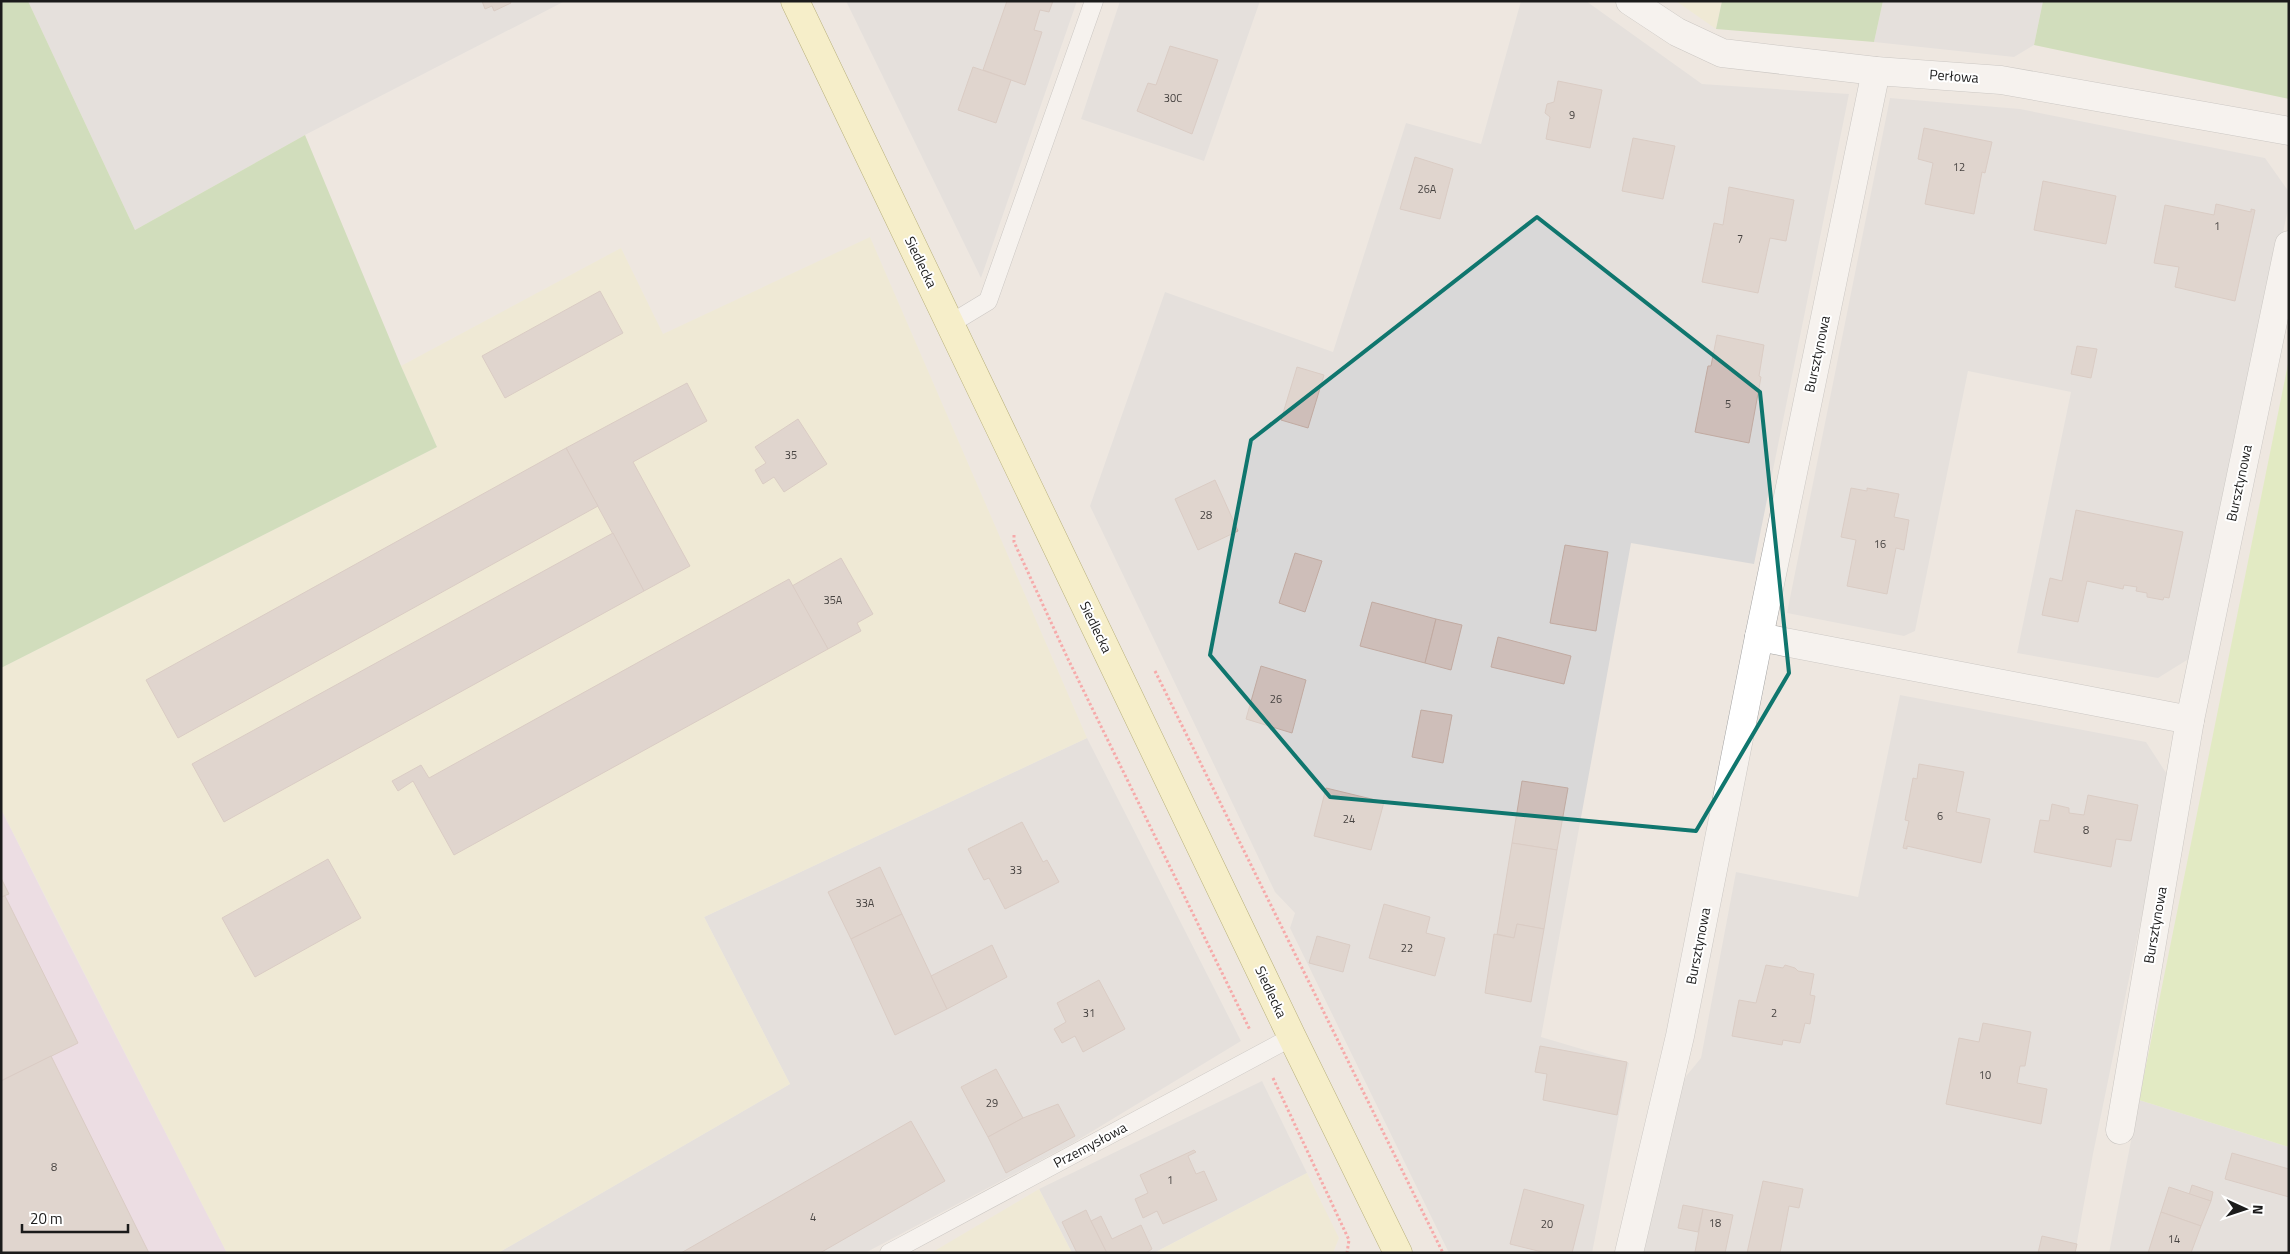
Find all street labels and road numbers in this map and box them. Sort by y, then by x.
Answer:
street label: Perłowa [1929,63,1979,88]
street label: Siedlecka [900,232,943,291]
street label: Bursztynowa [1798,314,1835,394]
street label: Bursztynowa [2220,443,2257,523]
street label: Siedlecka [1075,597,1118,656]
street label: Bursztynowa [2137,885,2172,965]
street label: Bursztynowa [1680,906,1715,986]
street label: Siedlecka [1250,962,1293,1021]
street label: Przemysłowa [1049,1116,1130,1173]

